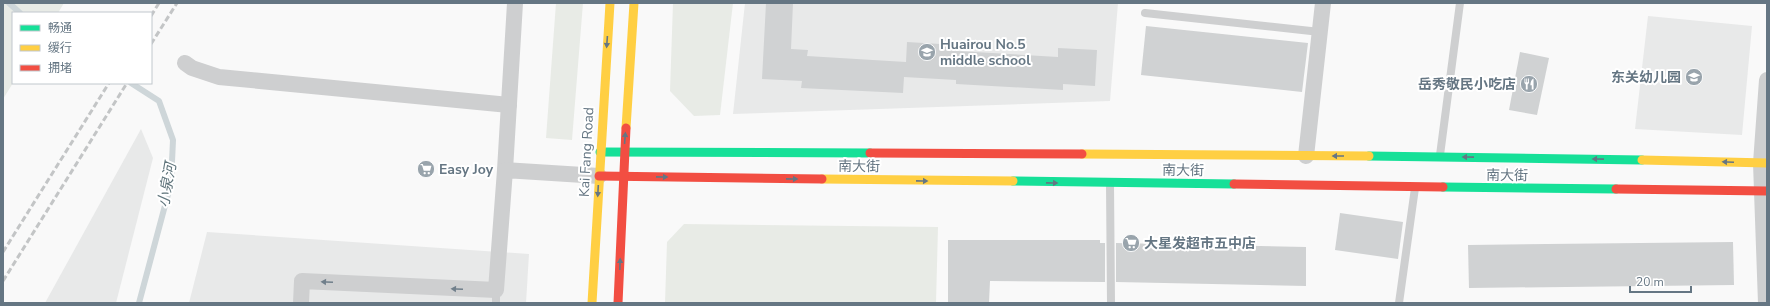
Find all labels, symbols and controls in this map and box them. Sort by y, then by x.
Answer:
legend [12,12,152,84]
text: 畅通 [48,20,72,36]
place label: Huairou No.5 middle school [940,35,1031,70]
one-way arrow [604,36,611,48]
text: 缓行 [48,40,72,56]
school or university icon: Huairou No.5 middle school [917,42,937,62]
text: 拥堵 [48,60,72,76]
school or university icon: 东关幼儿园 [1684,67,1704,87]
place label: 东关幼儿园 [1611,68,1681,87]
restaurant icon: 岳秀敬民小吃店 [1519,74,1539,94]
place label: 岳秀敬民小吃店 [1418,75,1516,94]
street label: Kai Fang Road [575,107,598,198]
one-way arrow [622,132,629,144]
one-way arrow [1331,153,1344,159]
one-way arrow [1461,154,1474,160]
one-way arrow [1591,156,1604,162]
street label: 南大街 [838,157,880,176]
water label: 小泉河 [153,158,181,209]
supermarket icon: Easy Joy [416,159,436,179]
one-way arrow [1722,159,1734,166]
place label: Easy Joy [439,160,494,179]
street label: 南大街 [1162,161,1204,180]
street label: 南大街 [1486,166,1528,185]
one-way arrow [656,174,669,180]
one-way arrow [786,176,799,182]
one-way arrow [916,178,929,184]
one-way arrow [1046,179,1058,186]
one-way arrow [594,185,601,197]
supermarket icon: 大星发超市五中店 [1121,233,1141,253]
place label: 大星发超市五中店 [1144,234,1256,253]
one-way arrow [616,258,623,270]
scale bar [1630,268,1691,294]
text: 20 m [1636,274,1664,290]
one-way arrow [321,279,333,286]
one-way arrow [451,285,463,292]

